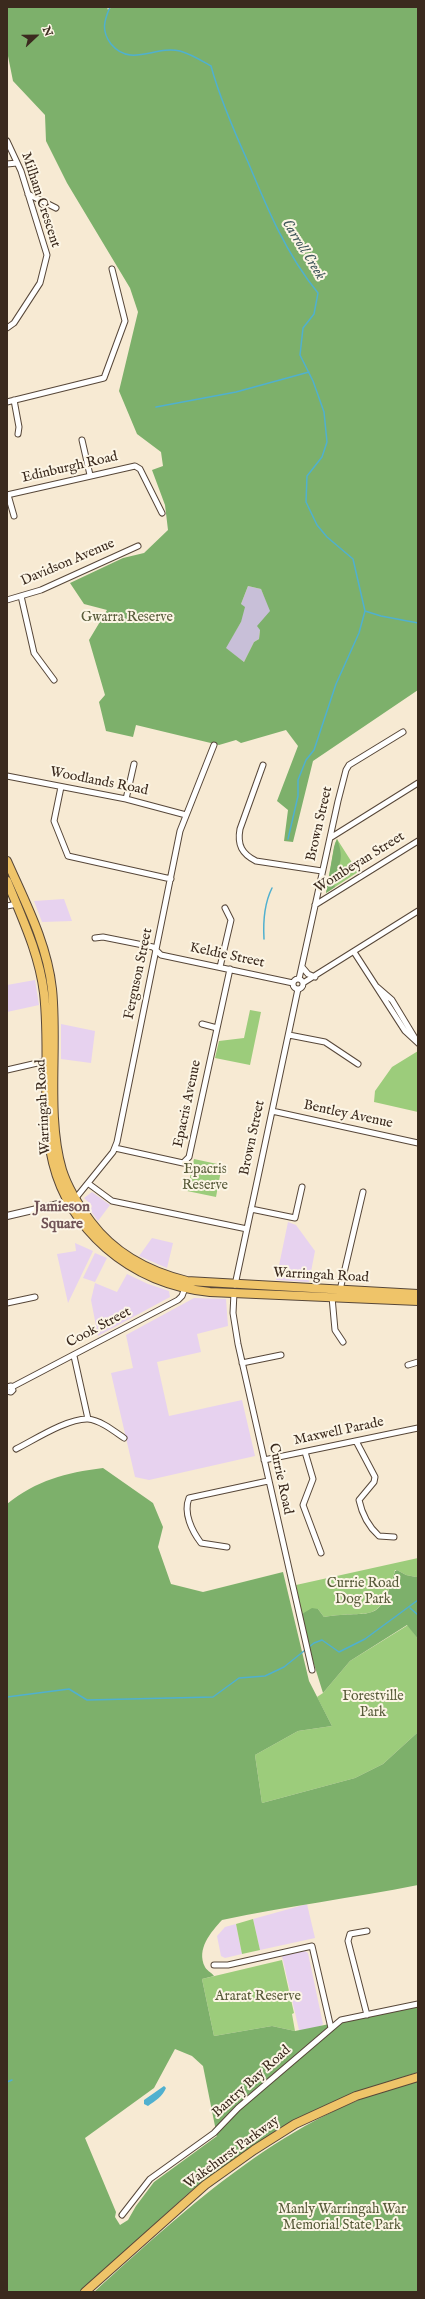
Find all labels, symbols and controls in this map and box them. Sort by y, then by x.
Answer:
north arrow [16,16,56,56]
text: N [39,24,55,39]
street label: Milham Crescent [17,150,63,250]
water label: Carroll Creek [277,216,329,284]
street label: Edinburgh Road [20,449,120,487]
street label: Davidson Avenue [19,536,117,590]
park label: Gwarra Reserve [81,610,173,626]
street label: Woodlands Road [49,764,149,800]
street label: Brown Street [303,785,337,863]
street label: Wombeyan Street [312,829,408,897]
street label: Ferguson Street [121,927,157,1021]
street label: Keldie Street [188,940,266,972]
street label: Warringah Road [33,1059,55,1155]
street label: Epacris Avenue [171,1059,205,1149]
street label: Bentley Avenue [302,1097,394,1133]
street label: Brown Street [237,1099,269,1177]
park label: Epacris Reserve [182,1162,228,1194]
district label: Jamieson Square [34,1199,90,1234]
street label: Warringah Road [273,1265,369,1287]
street label: Cook Street [64,1304,134,1352]
street label: Maxwell Parade [293,1414,385,1450]
street label: Currie Road [264,1442,296,1516]
park label: Currie Road Dog Park [327,1576,399,1608]
park label: Forestville Park [342,1689,404,1722]
park label: Ararat Reserve [215,1989,301,2005]
street label: Bantry Bay Road [209,2043,295,2121]
street label: Wakehurst Parkway [181,2113,283,2193]
park label: Manly Warringah War Memorial State Park [278,2202,406,2234]

